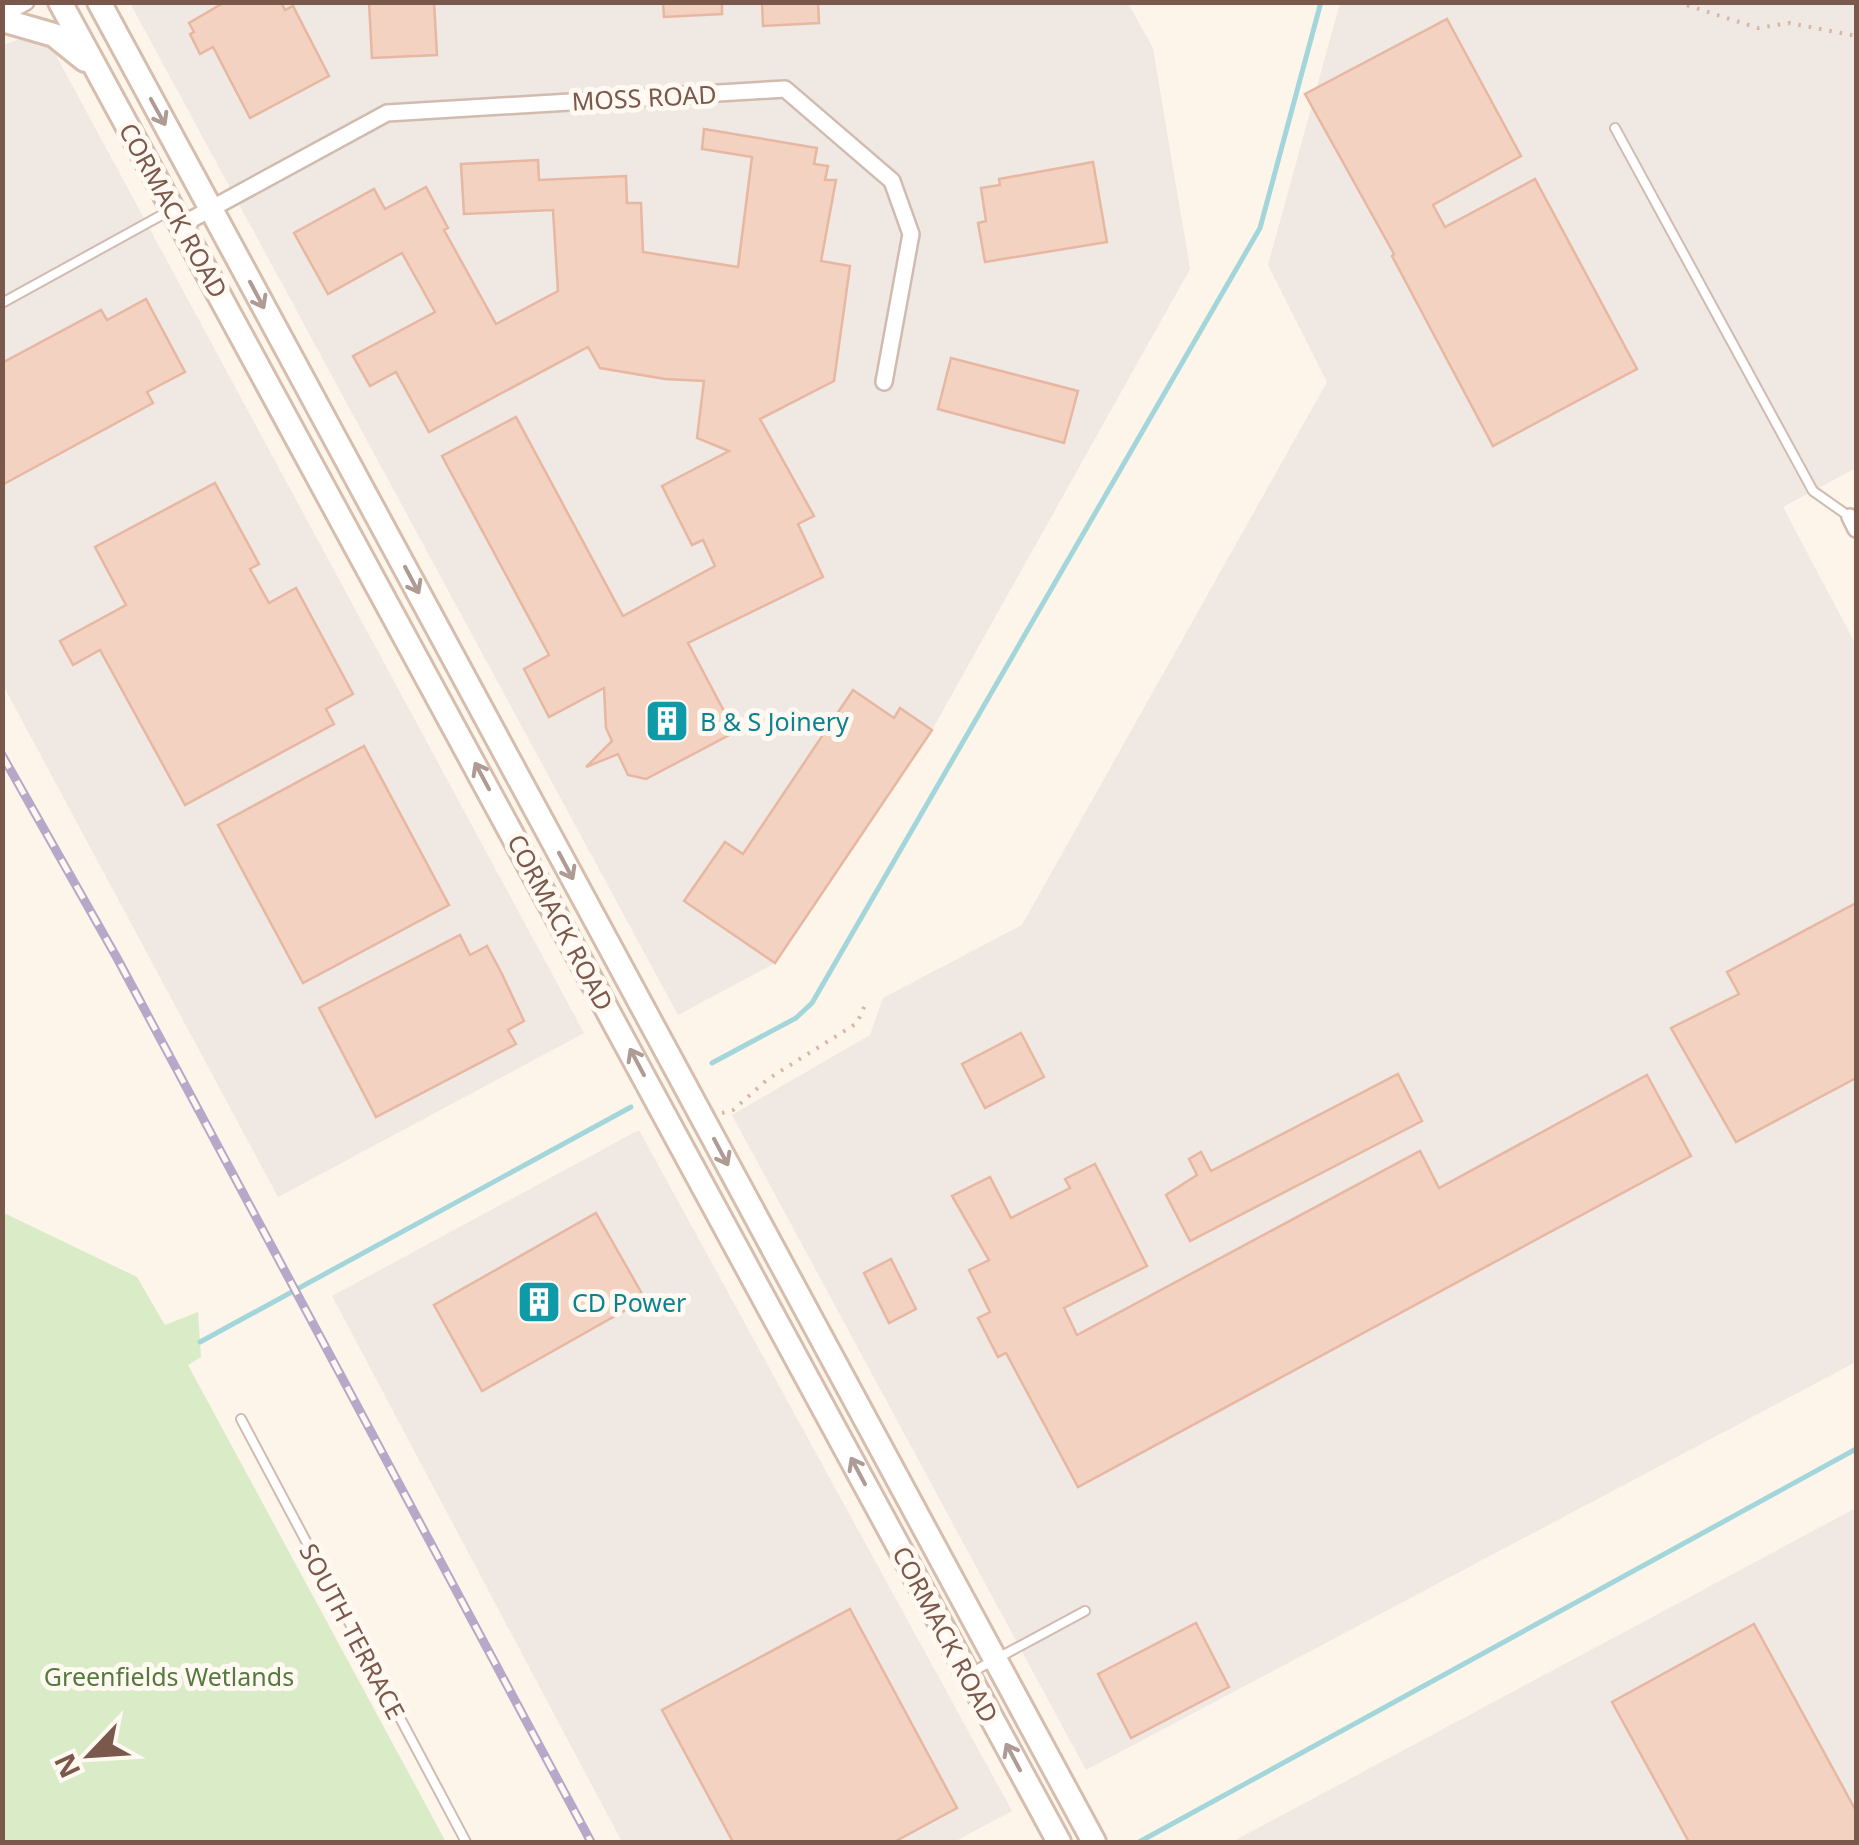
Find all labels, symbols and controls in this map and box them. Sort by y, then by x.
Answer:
street label: MOSS ROAD [571,76,717,118]
one-way arrow [149,97,169,127]
street label: CORMACK ROAD [112,116,236,304]
one-way arrow [248,279,268,309]
one-way arrow [403,565,422,595]
building icon: B & S Joinery [644,698,690,744]
place label: B & S Joinery [700,704,849,738]
one-way arrow [472,762,491,792]
street label: CORMACK ROAD [500,828,622,1016]
one-way arrow [557,851,577,881]
one-way arrow [626,1048,646,1077]
one-way arrow [711,1137,731,1167]
building icon: CD Power [516,1279,562,1325]
place label: CD Power [572,1285,686,1319]
one-way arrow [848,1457,867,1486]
street label: SOUTH TERRACE [292,1537,414,1725]
street label: CORMACK ROAD [885,1540,1007,1728]
park label: Greenfields Wetlands [44,1659,294,1693]
north arrow [40,1705,140,1805]
one-way arrow [1002,1742,1022,1772]
text: N [44,1748,88,1784]

